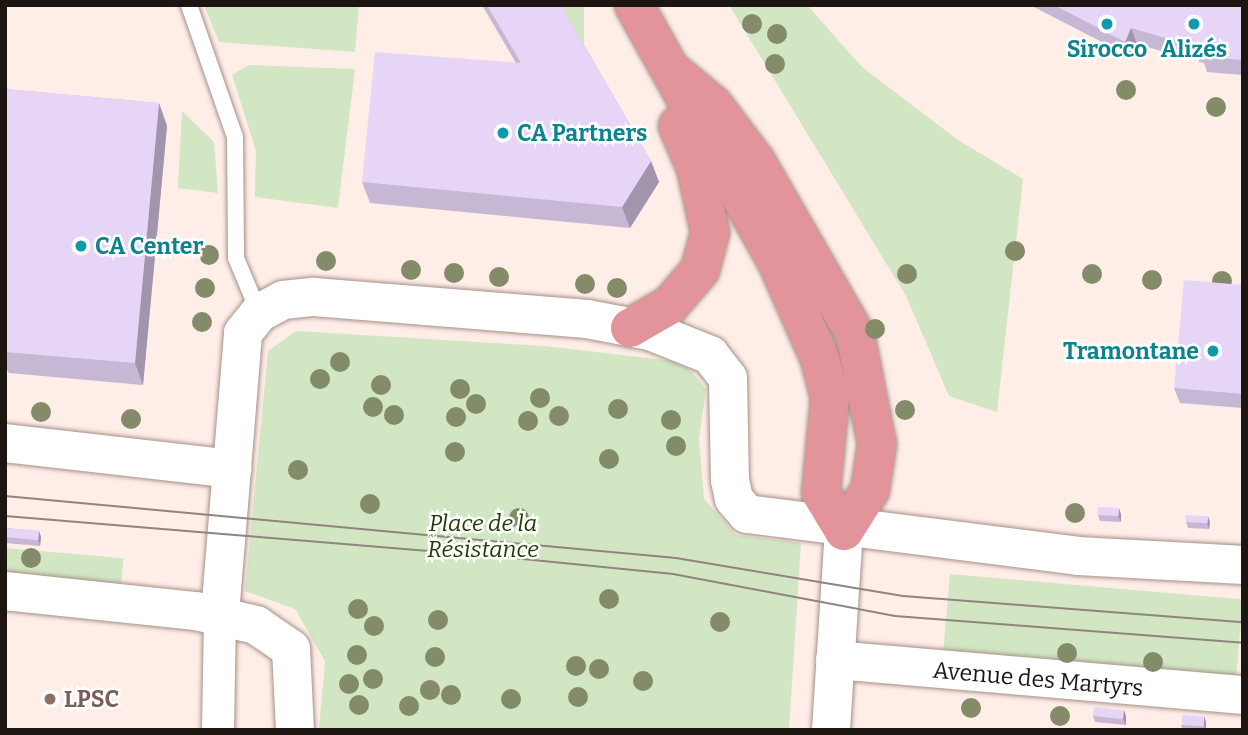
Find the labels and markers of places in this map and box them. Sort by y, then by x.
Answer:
marker: Sirocco [1099,16,1115,32]
marker: Alizés [1186,16,1202,32]
place label: Sirocco [1067,35,1147,63]
place label: Alizés [1161,35,1227,63]
place label: CA Partners [517,119,647,147]
marker: CA Partners [495,125,511,141]
place label: CA Center [95,232,203,260]
marker: CA Center [73,238,89,254]
place label: Tramontane [1063,337,1199,365]
marker: Tramontane [1205,343,1221,359]
place label: LPSC [64,685,119,713]
marker: LPSC [42,691,58,707]

